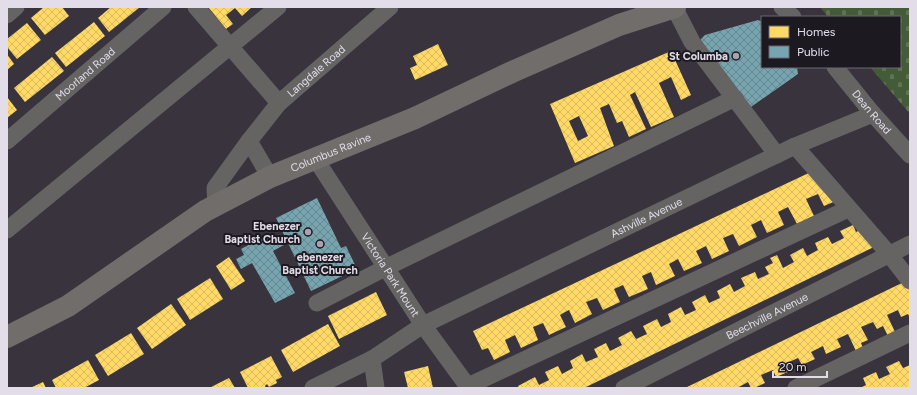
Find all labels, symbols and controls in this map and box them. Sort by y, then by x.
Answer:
legend [761,16,901,68]
text: Homes [797,25,836,39]
street label: Langdale Road [285,43,348,100]
street label: Moorland Road [53,45,118,103]
text: Public [797,45,830,59]
place label: St Columba [669,50,728,63]
marker: St Columba [731,51,741,61]
street label: Dean Road [849,88,894,137]
street label: Columbus Ravine [289,131,373,175]
street label: Ashville Avenue [609,195,685,241]
place label: Ebenezer Baptist Church [224,220,301,246]
marker: Ebenezer Baptist Church [303,227,313,237]
street label: Victoria Park Mount [358,231,422,319]
marker: ebenezer Baptist Church [315,239,325,249]
place label: ebenezer Baptist Church [282,251,358,277]
street label: Beechville Avenue [724,290,810,343]
scale bar [773,353,827,379]
text: 20 m [779,360,807,374]

